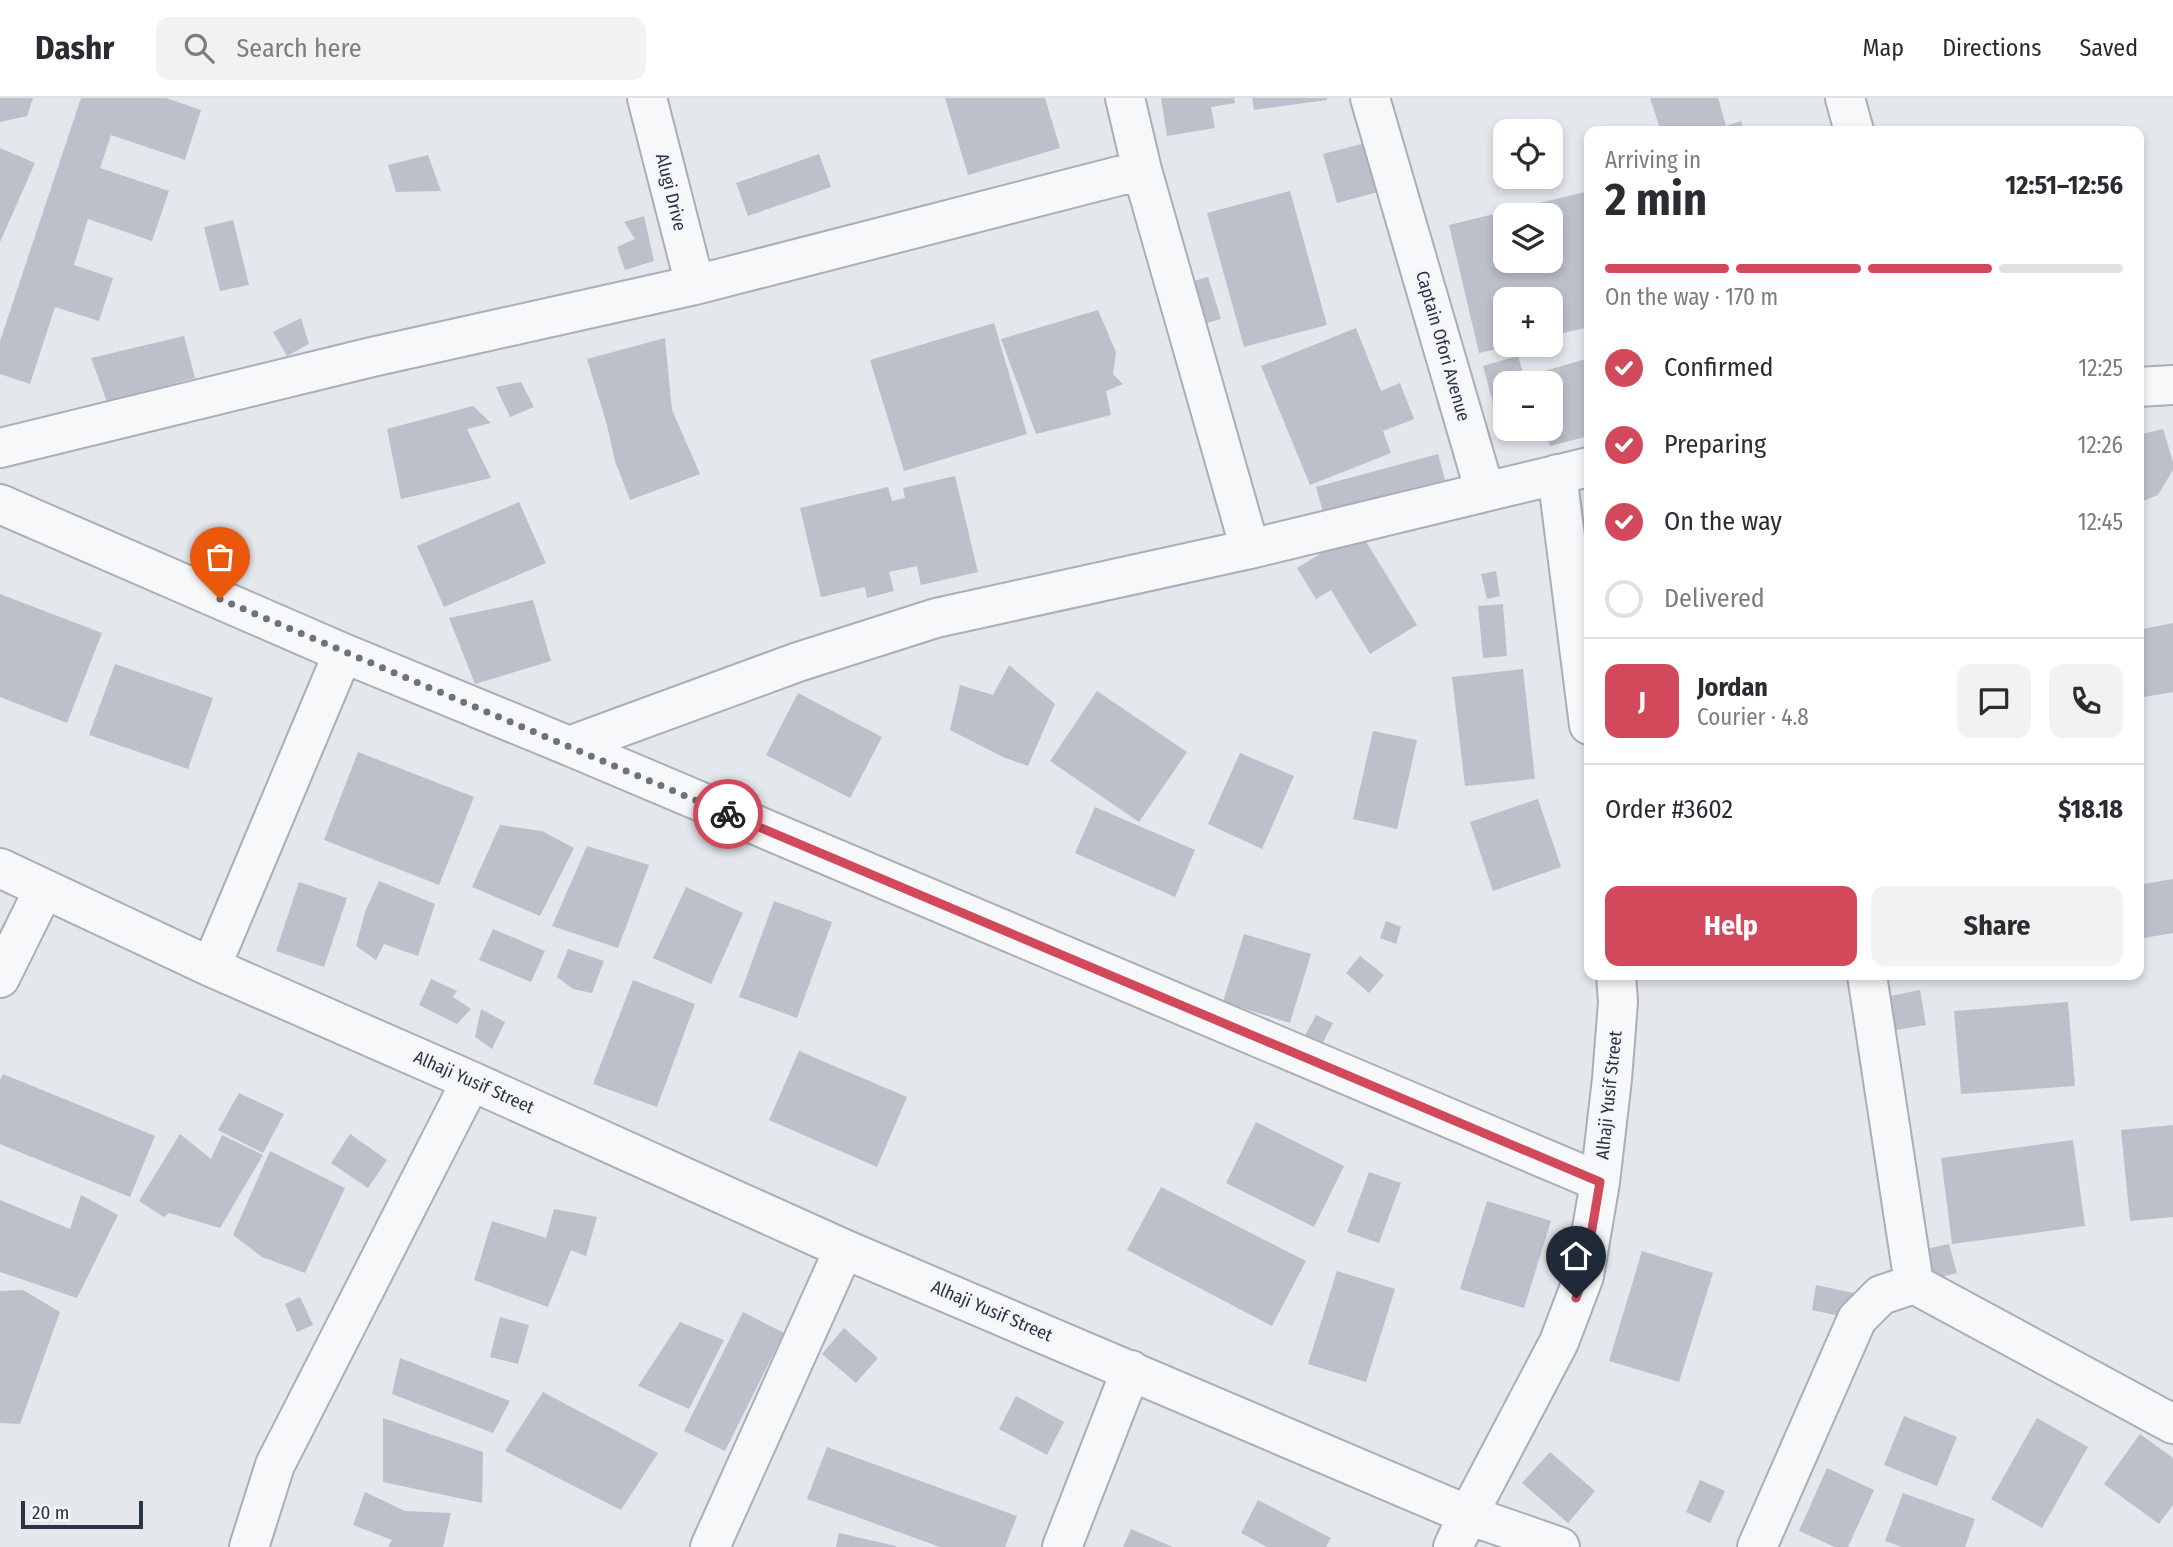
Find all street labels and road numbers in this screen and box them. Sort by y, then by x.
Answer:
street label: Alugi Drive [651,151,691,233]
street label: Captain Ofori Avenue [1411,268,1475,424]
street label: Alhaji Yusif Street [1591,1029,1627,1160]
street label: Alhaji Yusif Street [410,1046,538,1118]
street label: Alhaji Yusif Street [928,1276,1056,1346]

